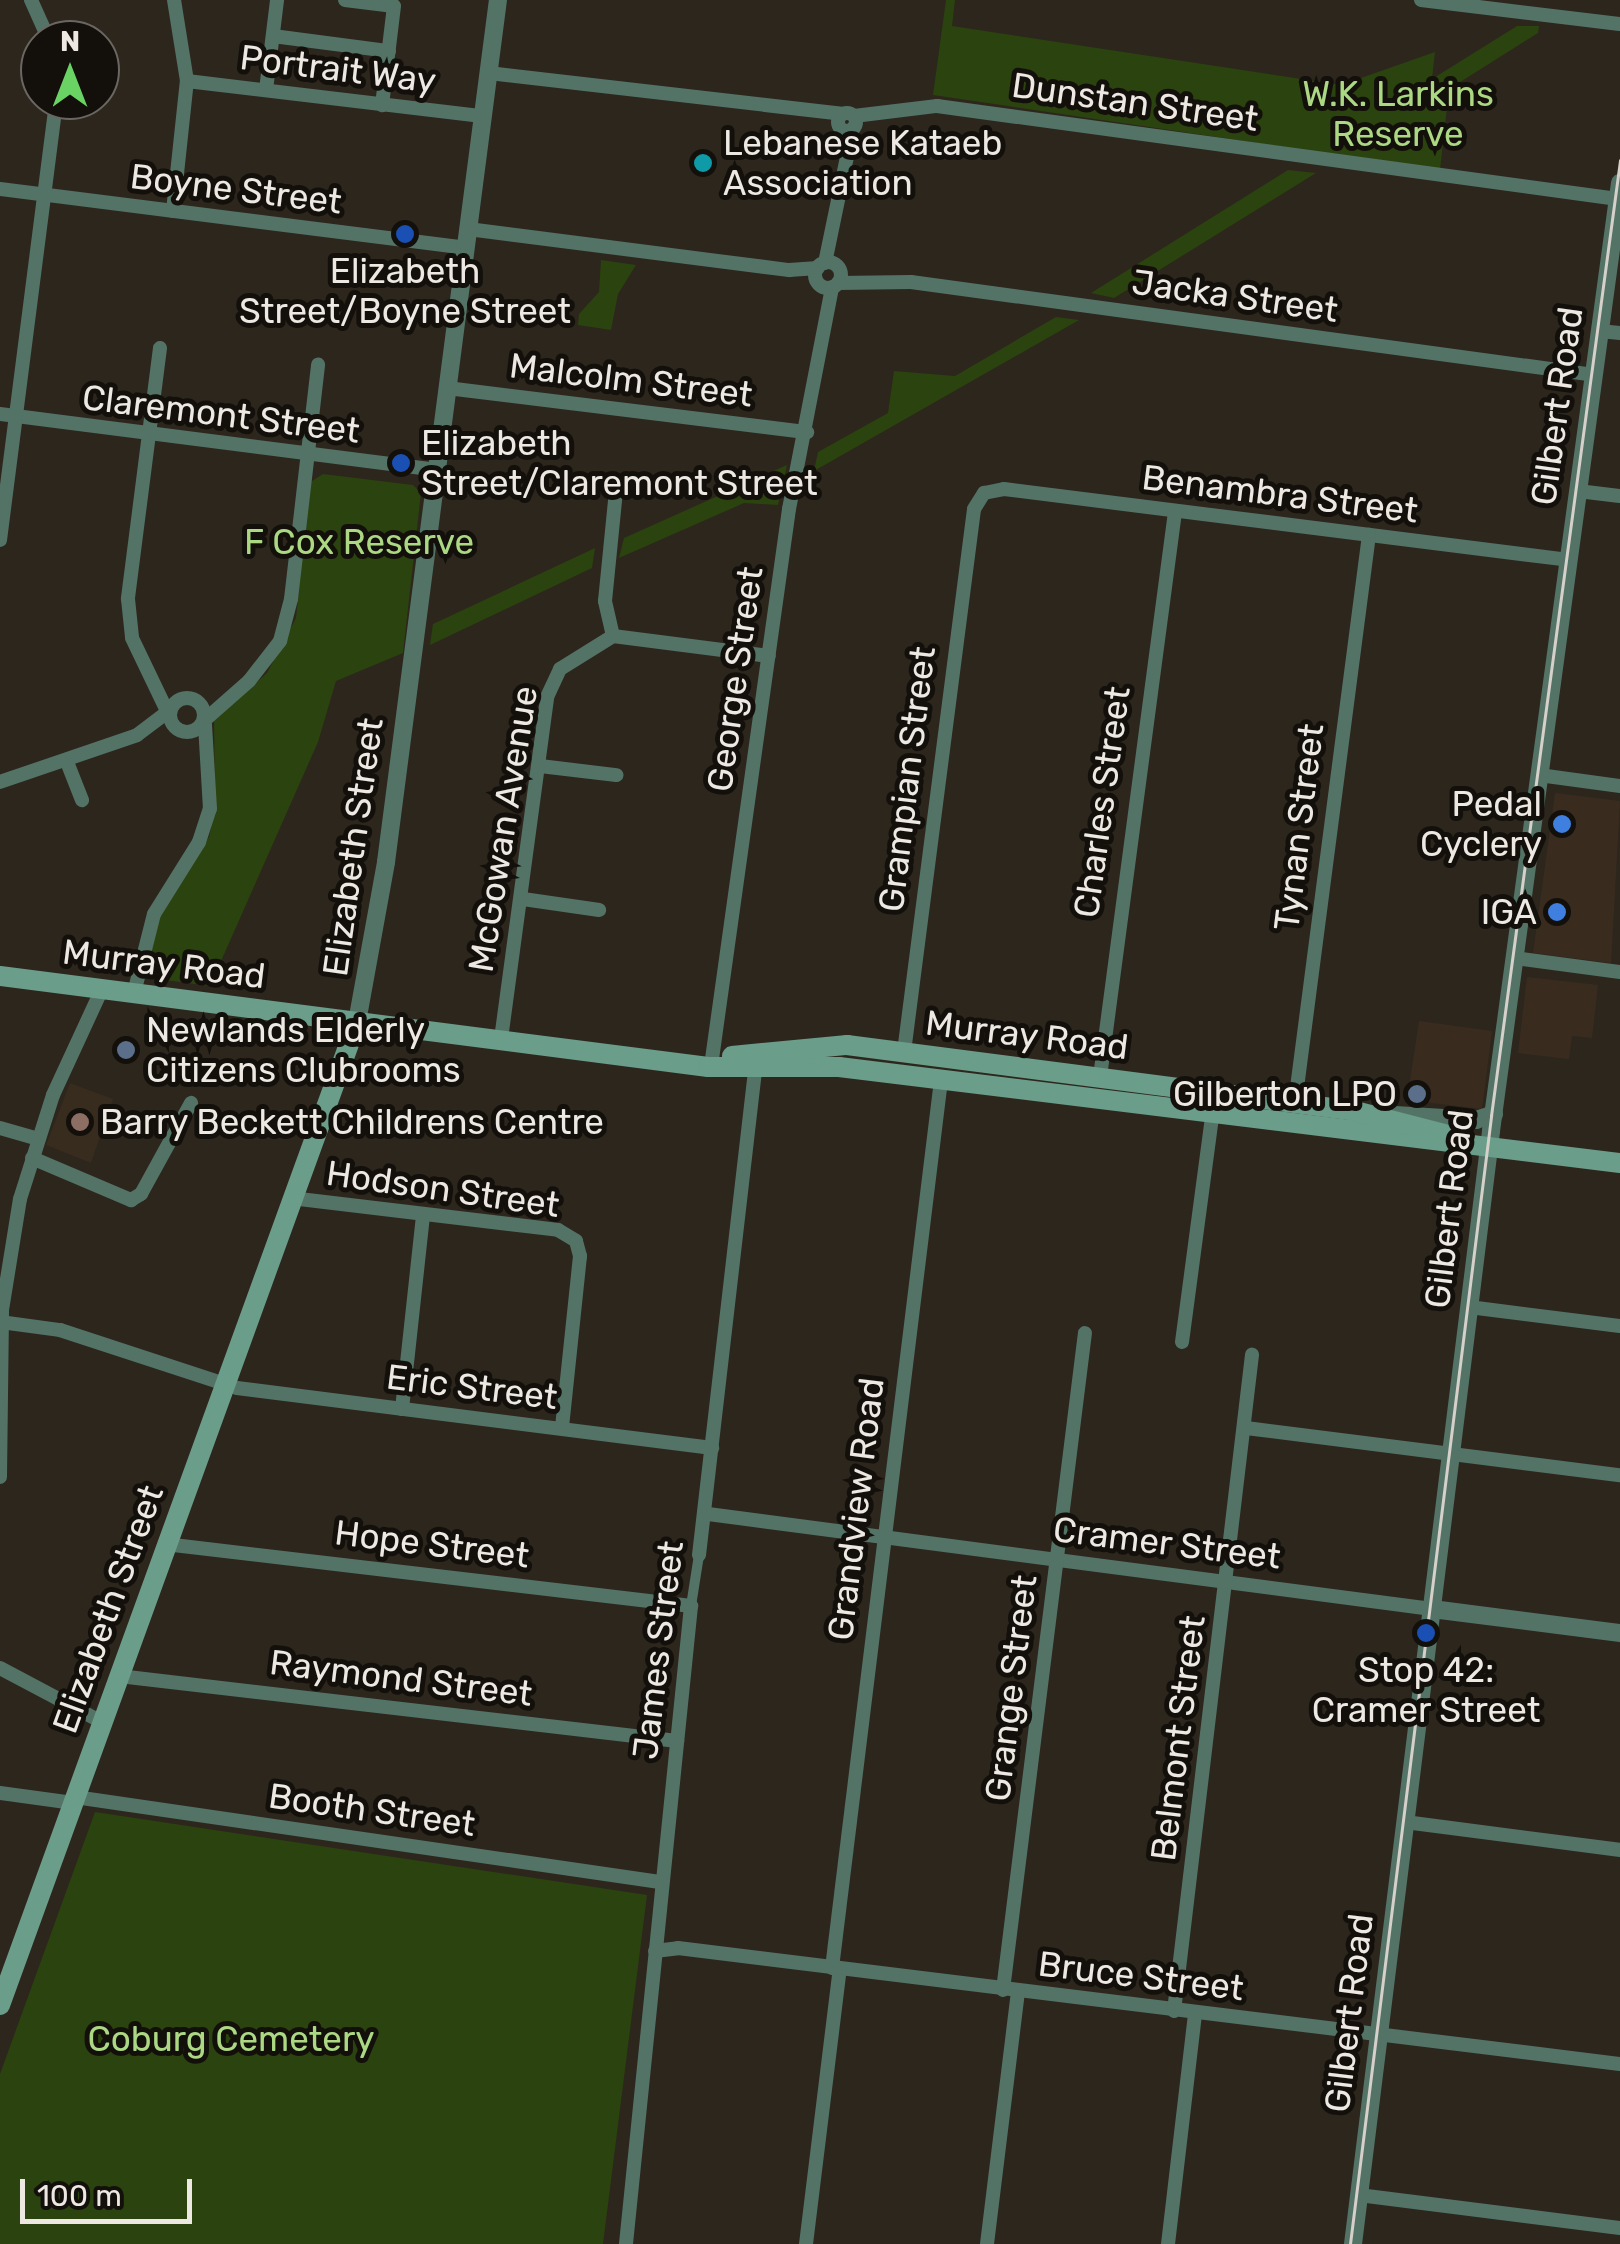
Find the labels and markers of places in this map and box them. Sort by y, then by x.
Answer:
place label: Lebanese Kataeb Association [723,122,1002,204]
marker: Lebanese Kataeb Association [692,152,714,174]
marker: Elizabeth Street/Boyne Street [394,223,416,245]
place label: Elizabeth Street/Boyne Street [239,250,571,332]
place label: Elizabeth Street/Claremont Street [421,422,818,504]
marker: Elizabeth Street/Claremont Street [390,452,412,474]
place label: Pedal Cyclery [1420,783,1542,865]
marker: Pedal Cyclery [1551,813,1573,835]
place label: IGA [1481,891,1537,933]
marker: IGA [1546,901,1568,923]
place label: Newlands Elderly Citizens Clubrooms [146,1009,461,1091]
marker: Newlands Elderly Citizens Clubrooms [115,1039,137,1061]
place label: Gilberton LPO [1173,1073,1397,1115]
marker: Gilberton LPO [1406,1083,1428,1105]
place label: Barry Beckett Childrens Centre [100,1101,605,1143]
marker: Barry Beckett Childrens Centre [69,1111,91,1133]
marker: Stop 42: Cramer Street [1415,1622,1437,1644]
place label: Stop 42: Cramer Street [1311,1649,1541,1731]

